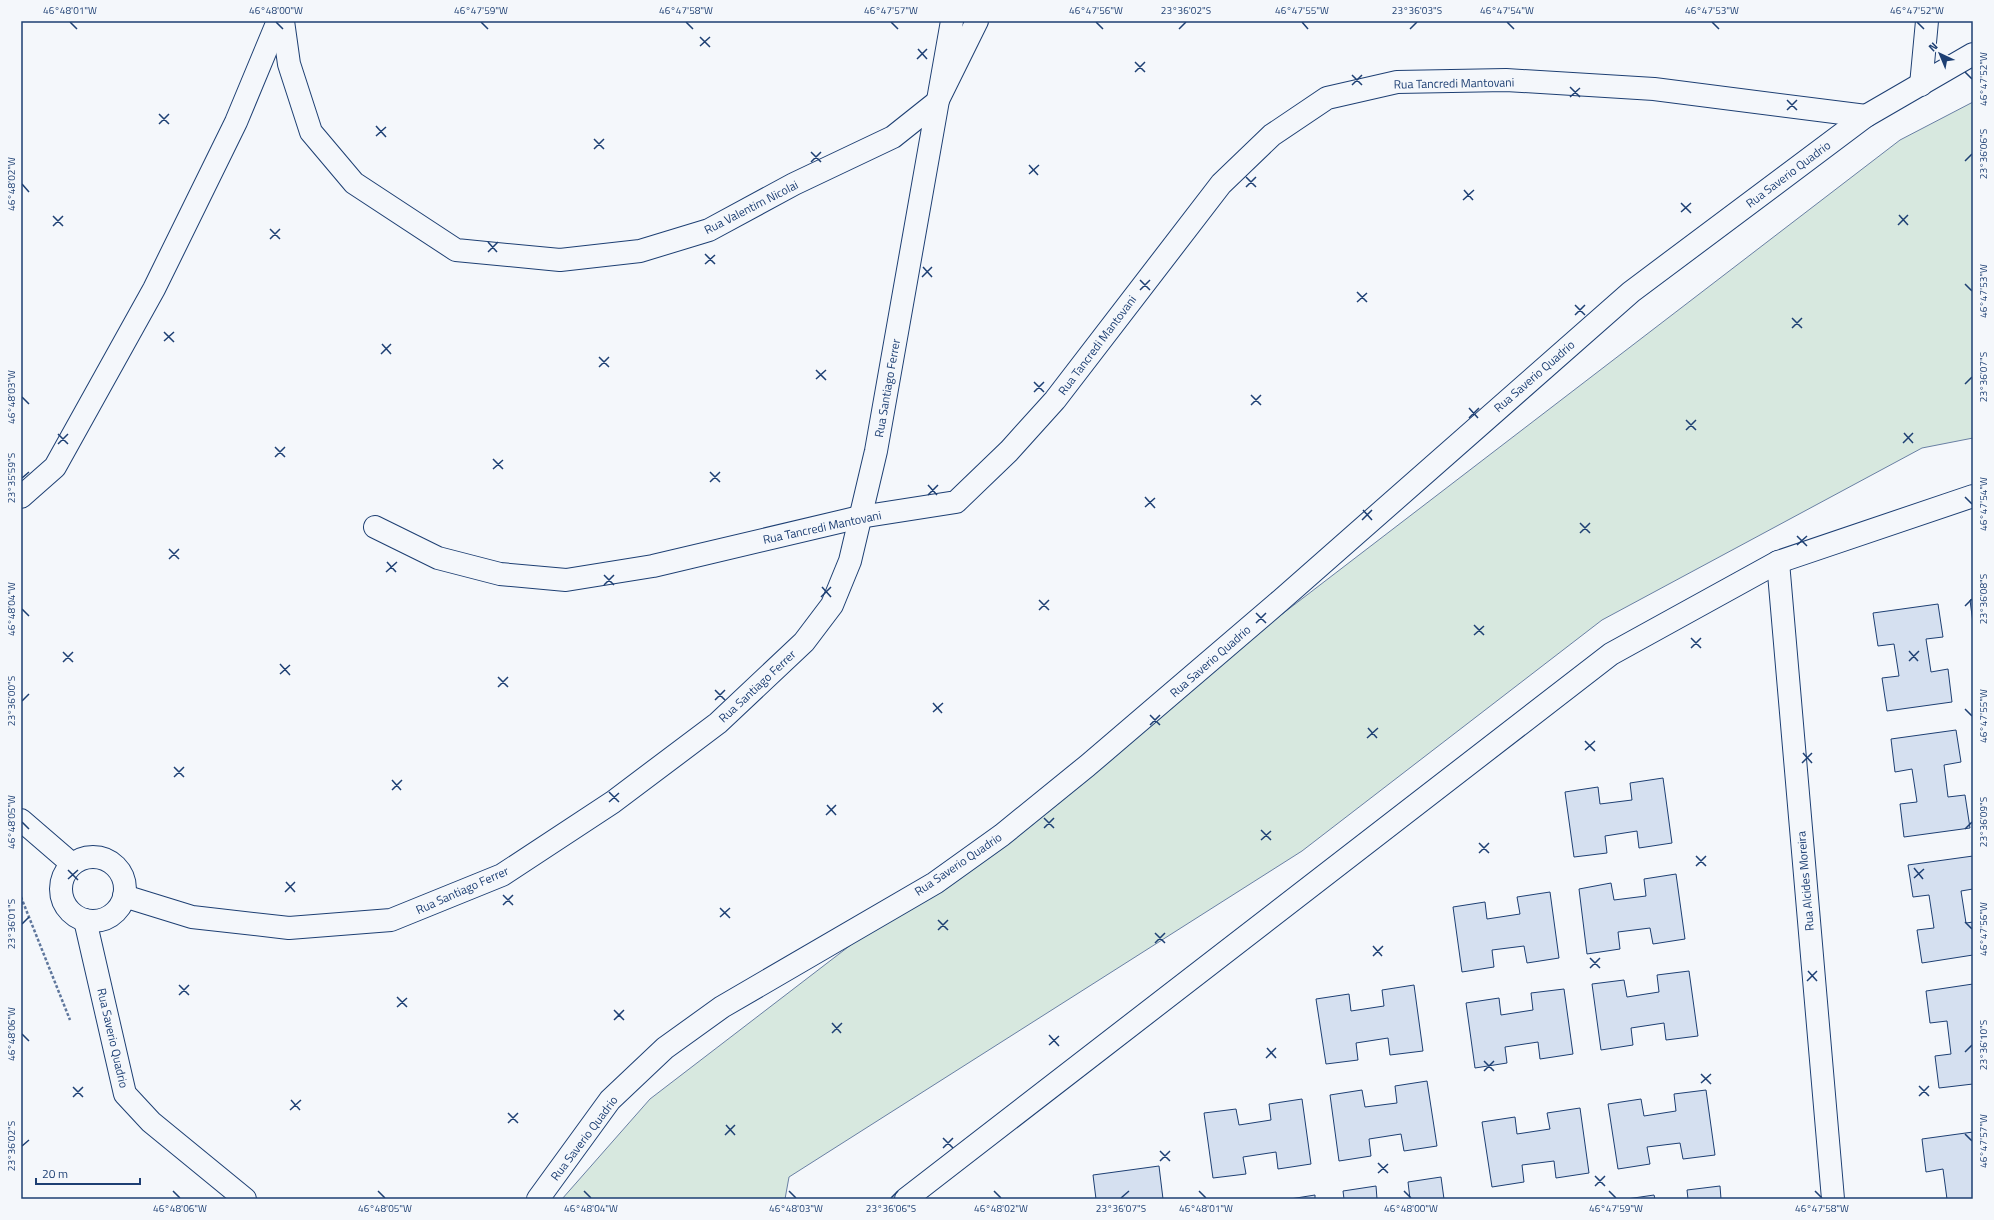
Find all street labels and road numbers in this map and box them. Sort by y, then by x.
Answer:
street label: Rua Tancredi Mantovani [1393,72,1515,94]
street label: Rua Saverio Quadrio [1742,136,1834,212]
street label: Rua Valentim Nicolai [701,175,801,239]
street label: Rua Tancredi Mantovani [1053,291,1141,399]
street label: Rua Saverio Quadrio [1489,335,1579,417]
street label: Rua Santiago Ferrer [869,337,905,439]
street label: Rua Tancredi Mantovani [761,505,883,549]
street label: Rua Saverio Quadrio [1165,620,1255,702]
street label: Rua Santiago Ferrer [714,645,800,727]
street label: Rua Saverio Quadrio [910,828,1006,900]
street label: Rua Alcides Moreira [1791,830,1819,932]
street label: Rua Santiago Ferrer [413,861,511,919]
street label: Rua Saverio Quadrio [92,986,134,1090]
street label: Rua Saverio Quadrio [546,1092,622,1184]

